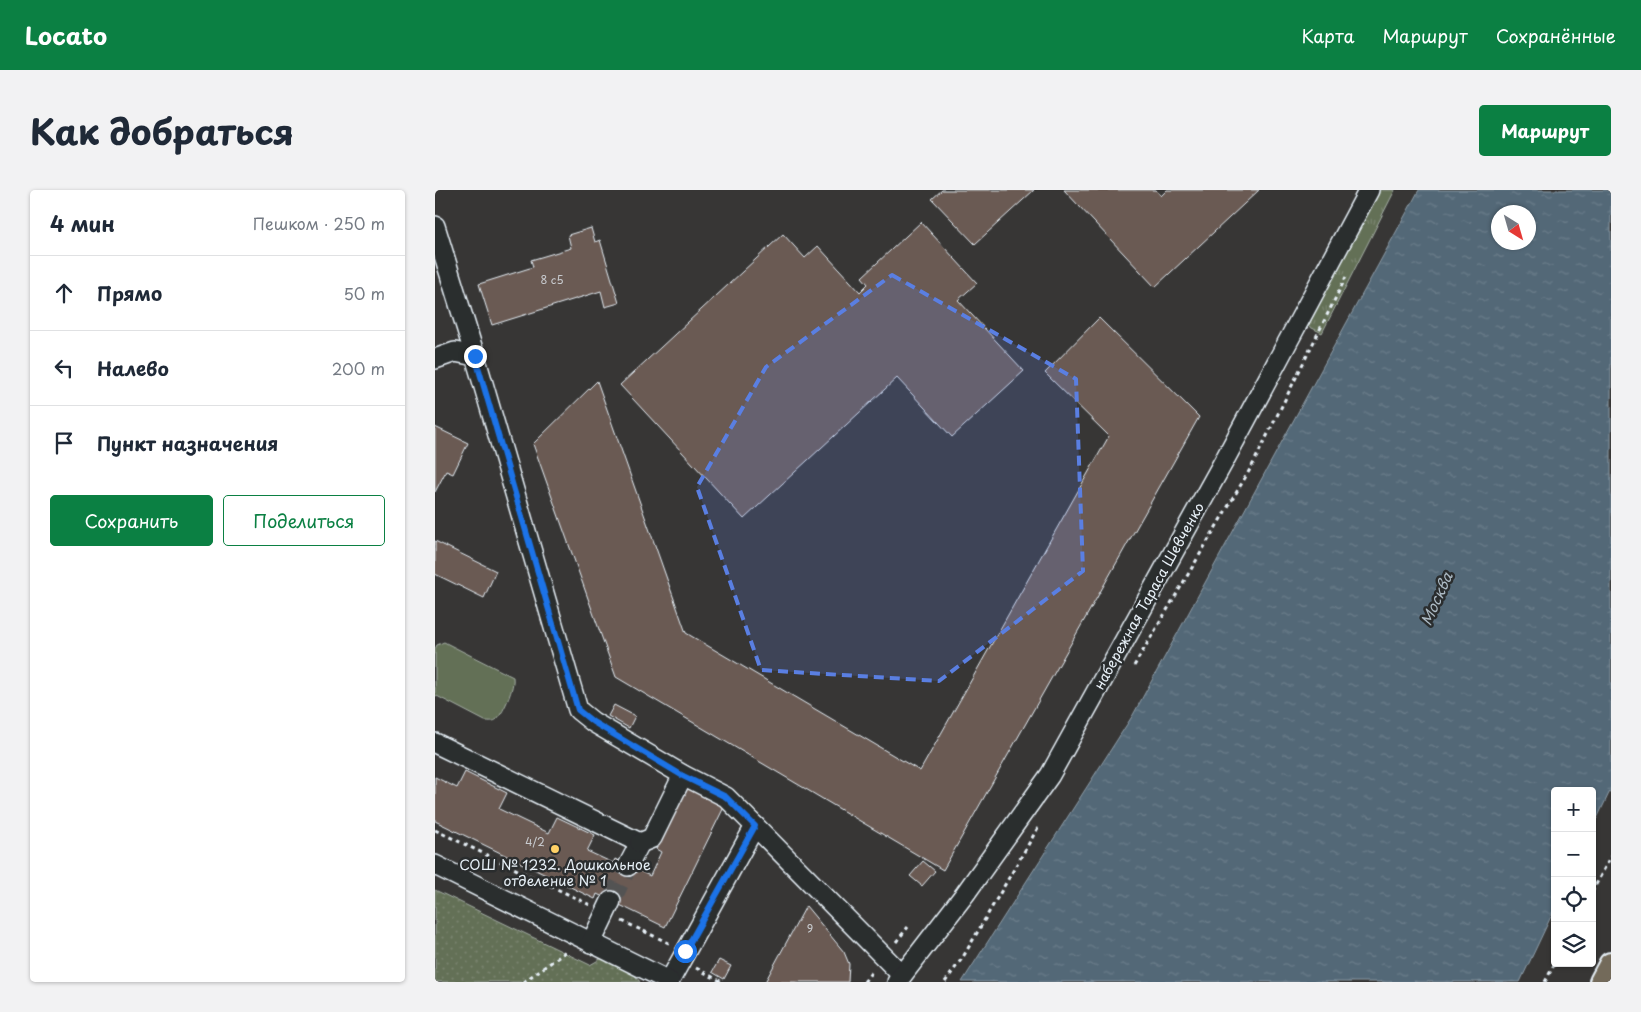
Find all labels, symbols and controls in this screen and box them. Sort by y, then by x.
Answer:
text: Locato [25,17,107,53]
text: Карта [1302,22,1354,49]
text: Маршрут [1382,22,1468,49]
text: Сохранённые [1496,22,1616,49]
text: Как добраться [30,104,294,157]
button: Маршрут [1479,105,1611,156]
north arrow [1491,205,1536,250]
text: 4 мин [50,207,115,239]
text: Пешком · 250 m [253,211,385,235]
house number: 8 с5 [540,271,564,288]
icon: ahead [50,279,78,307]
text: Прямо [97,279,162,307]
text: 50 m [344,281,385,305]
route end [464,345,487,368]
icon: left [50,354,78,382]
text: Налево [97,354,169,382]
text: 200 m [332,356,385,380]
icon: arrive [50,429,78,457]
text: Пункт назначения [97,429,278,457]
button: Сохранить [50,495,213,546]
button: Поделиться [223,495,385,546]
street label: набережная Тараса Шевченко [1088,498,1209,693]
water label: Москва [1414,567,1458,629]
map controls [1551,787,1596,967]
button: + [1551,787,1596,832]
button: − [1551,832,1596,877]
house number: 4/2 [525,833,545,850]
marker: СОШ № 1232. Дошкольное отделение № 1 [549,843,561,855]
place label: СОШ № 1232. Дошкольное отделение № 1 [459,854,651,891]
button: locate [1551,877,1596,922]
house number: 9 [807,920,813,937]
button: layers [1551,922,1596,967]
route start [674,940,697,963]

